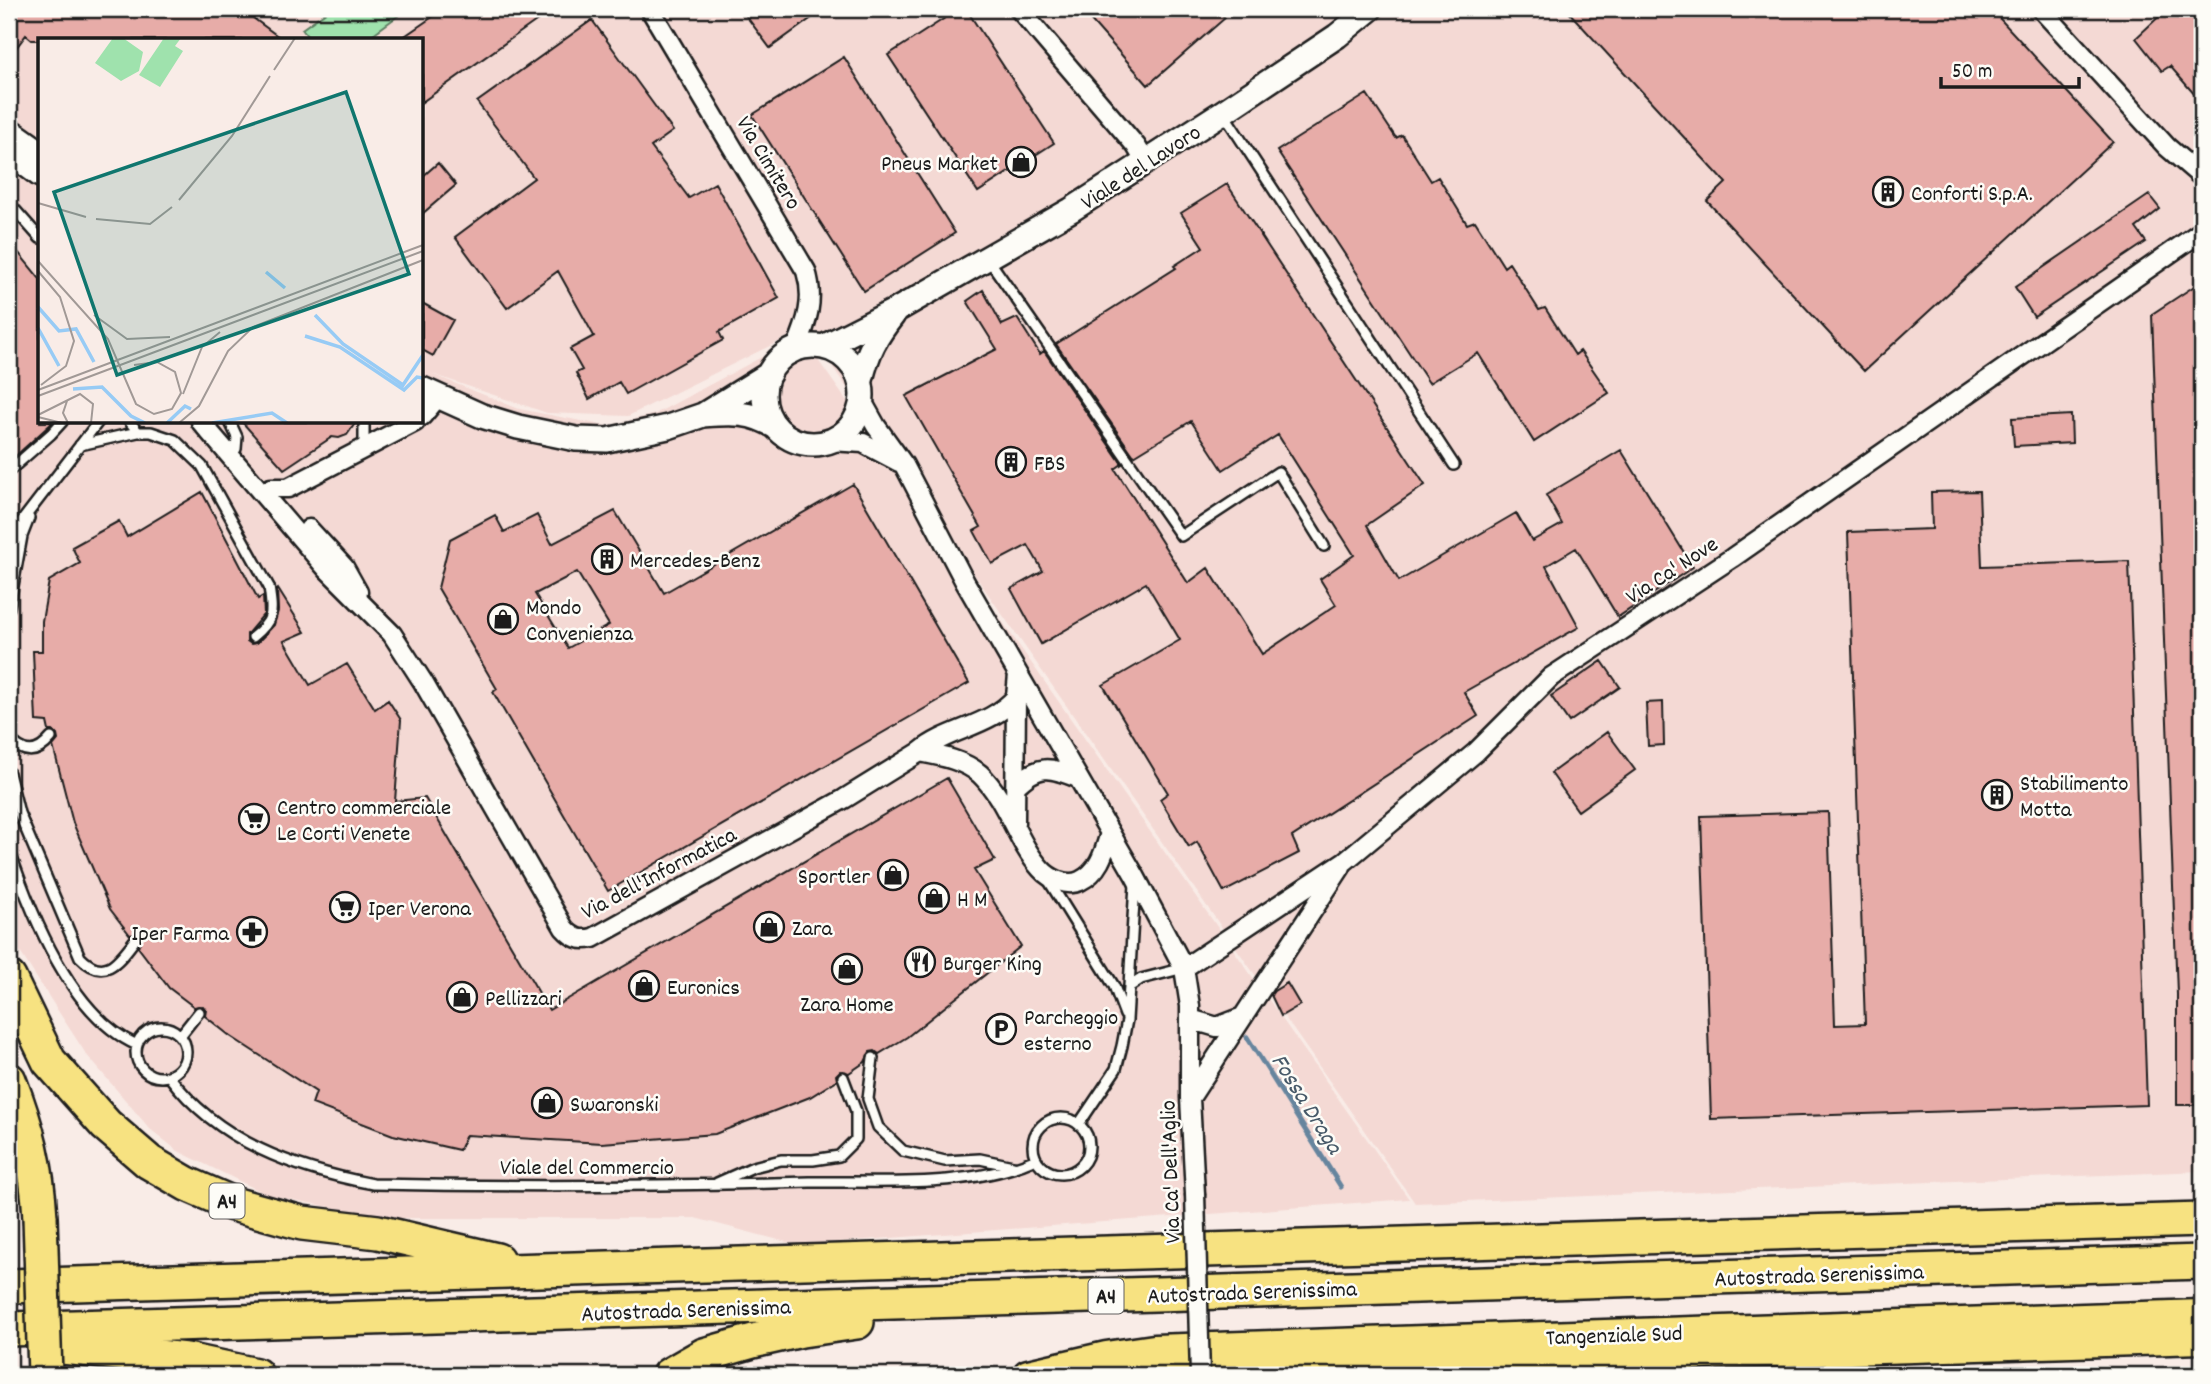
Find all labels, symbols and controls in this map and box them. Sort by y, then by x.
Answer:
inset map [38,38,424,424]
scale bar [1941,46,2080,90]
text: 50 m [1952,58,1992,88]
street label: Via Cimitero [726,111,808,217]
street label: Viale del Lavoro [1075,118,1208,220]
shop icon: Pneus Market [1004,145,1038,179]
place label: Pneus Market [881,149,998,182]
building icon: Conforti S.p.A. [1871,175,1905,209]
place label: Conforti S.p.A. [1911,179,2033,212]
building icon: FBS [994,445,1028,479]
place label: FBS [1034,449,1065,482]
street label: Via Ca' Nove [1620,530,1726,614]
building icon: Mercedes-Benz [590,542,624,576]
place label: Mercedes-Benz [630,546,761,579]
place label: Mondo Convenienza [526,593,634,652]
shop icon: Mondo Convenienza [486,602,520,636]
place label: Stabilimento Motta [2020,769,2129,828]
building icon: Stabilimento Motta [1980,778,2014,812]
place label: Centro commerciale Le Corti Venete [277,793,451,852]
supermarket icon: Centro commerciale Le Corti Venete [237,802,271,836]
street label: Via dell'Informatica [576,820,744,930]
shop icon: Sportler [876,858,910,892]
place label: Sportler [798,862,870,895]
shop icon: H M [917,881,951,915]
place label: H M [957,885,988,918]
supermarket icon: Iper Verona [328,890,362,924]
place label: Iper Verona [368,894,472,927]
shop icon: Zara [752,910,786,944]
place label: Zara [792,914,833,947]
pharmacy icon: Iper Farma [235,915,269,949]
place label: Iper Farma [131,919,230,952]
restaurant icon: Burger King [903,945,937,979]
place label: Burger King [943,949,1042,982]
shop icon: Zara Home [830,952,864,986]
shop icon: Euronics [627,969,661,1003]
place label: Euronics [667,973,740,1006]
shop icon: Pellizzari [445,980,479,1014]
place label: Pellizzari [485,984,562,1017]
place label: Zara Home [800,990,894,1023]
place label: Parcheggio esterno [1024,1003,1118,1062]
parking icon: Parcheggio esterno [984,1012,1018,1046]
water label: Fossa Draga [1261,1048,1351,1163]
shop icon: Swaronski [530,1086,564,1120]
place label: Swaronski [570,1090,658,1123]
street label: Via Ca' Dell'Aglio [1154,1100,1191,1244]
street label: Viale del Commercio [500,1153,674,1186]
road number: A4 [210,1184,244,1218]
street label: Autostrada Serenissima [1714,1257,1926,1298]
street label: Autostrada Serenissima [1147,1274,1359,1315]
road number: A4 [1088,1278,1124,1314]
street label: Autostrada Serenissima [581,1292,793,1333]
street label: Tangenziale Sud [1545,1319,1683,1356]

